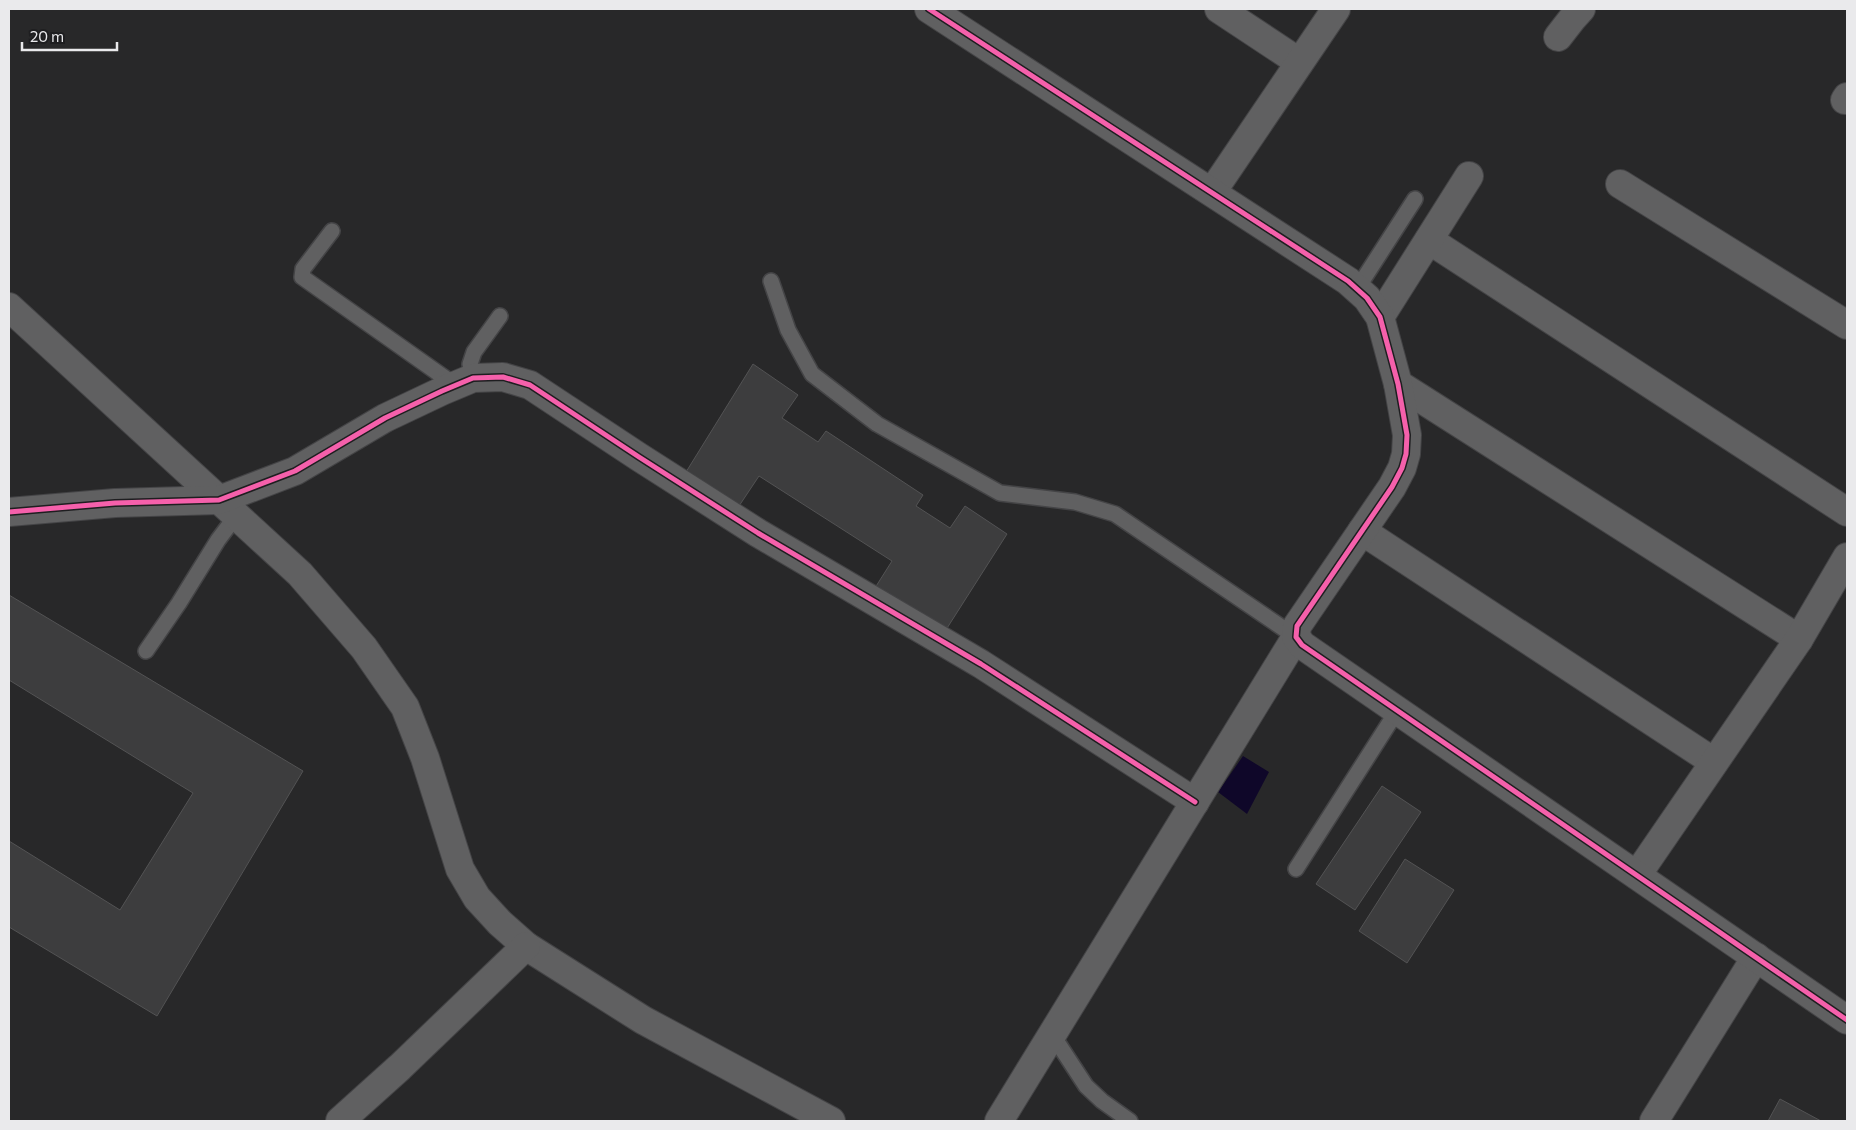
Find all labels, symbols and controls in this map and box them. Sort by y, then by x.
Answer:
scale bar [22,20,118,52]
text: 20 m [30,27,64,45]

